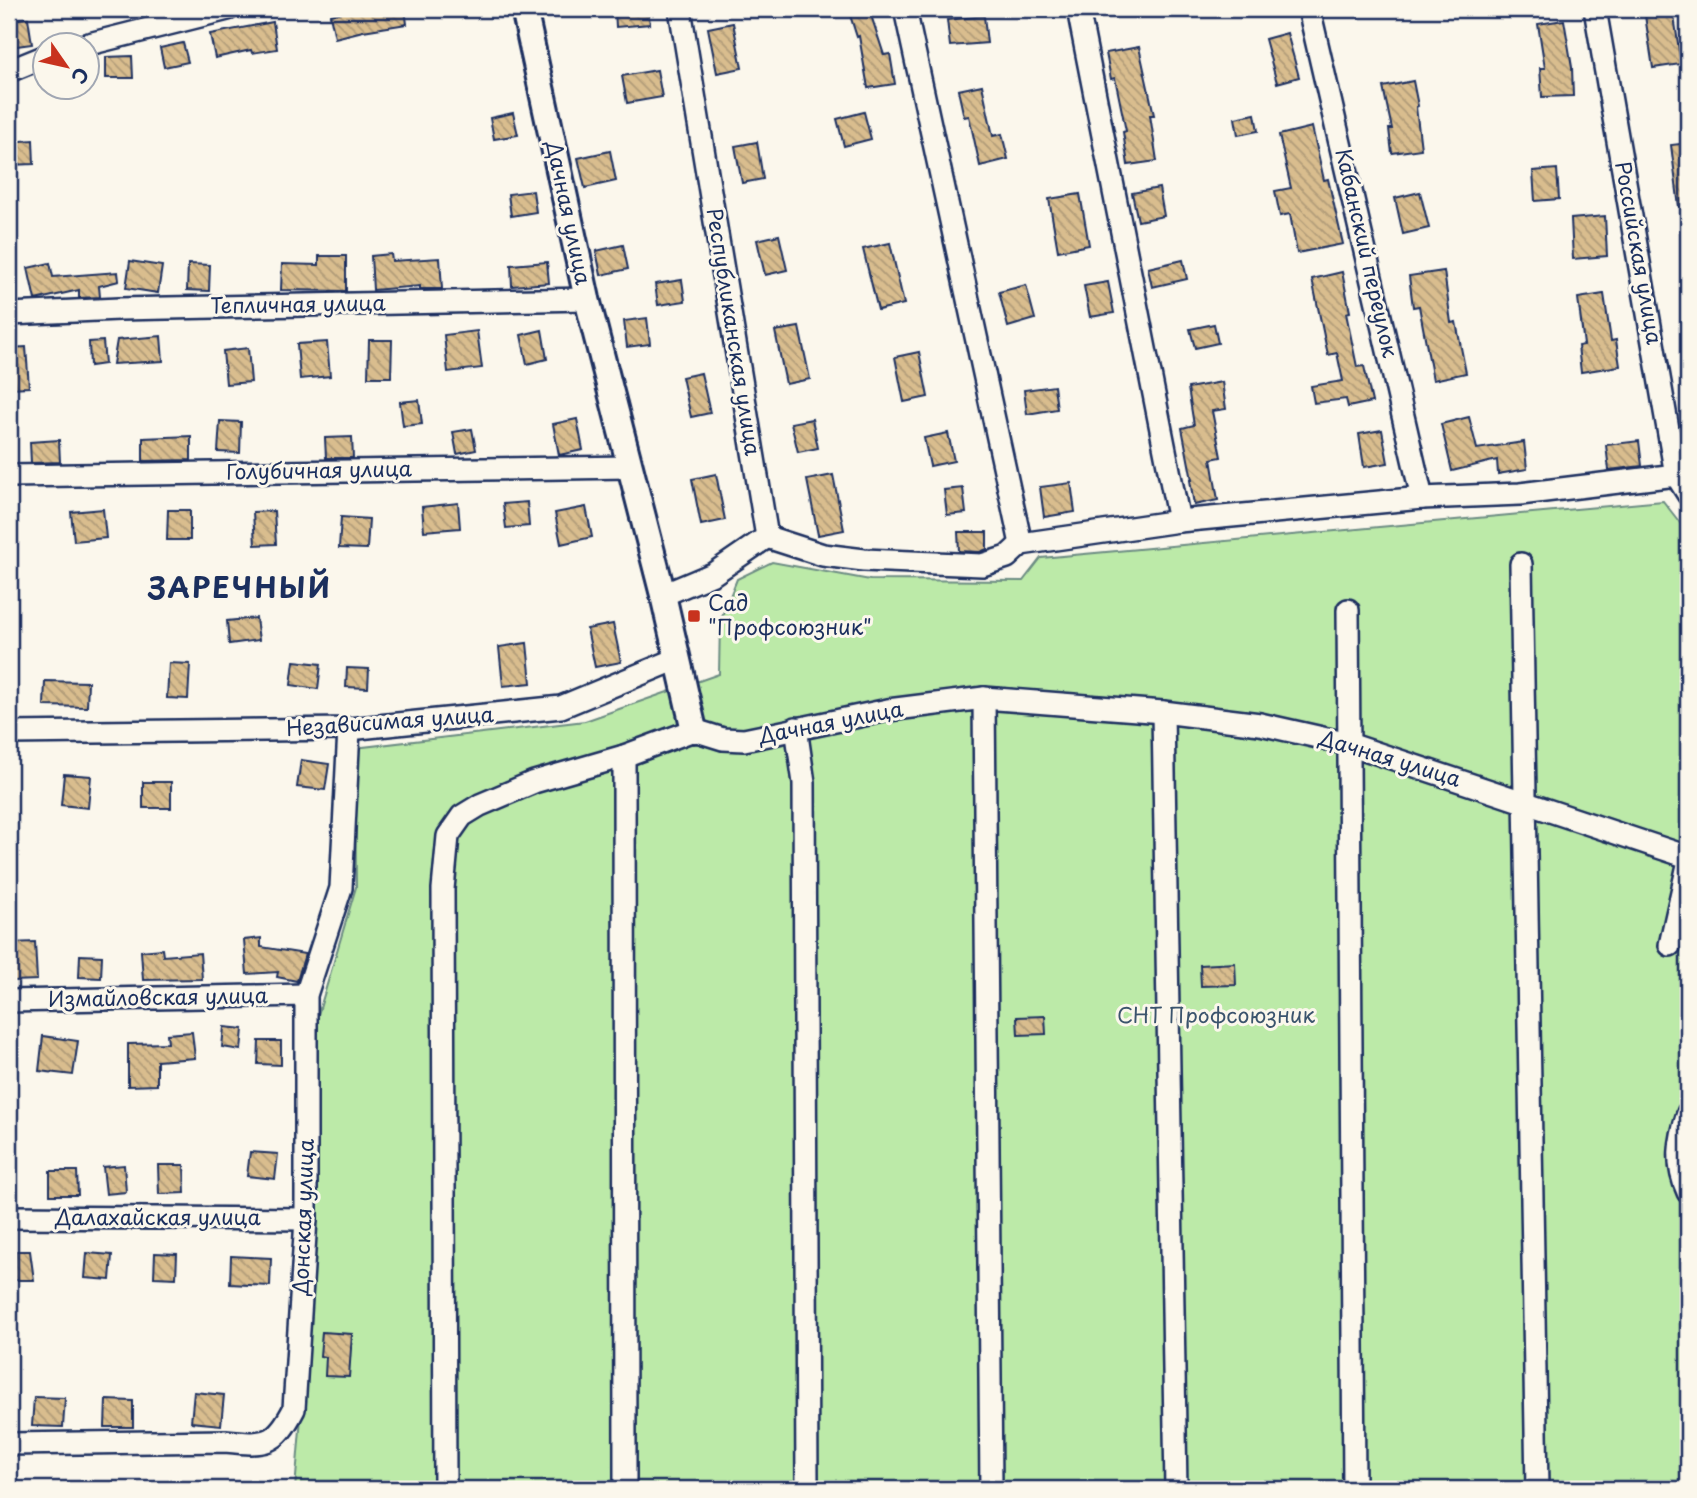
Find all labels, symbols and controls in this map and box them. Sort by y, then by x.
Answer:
north arrow [32,32,102,102]
text: С [65,62,97,90]
street label: Дачная улица [539,137,601,288]
street label: Кабанский переулок [1328,145,1408,361]
street label: Российская улица [1608,159,1672,347]
street label: Республиканская улица [700,206,770,459]
street label: Тепличная улица [210,285,387,321]
street label: Голубичная улица [226,451,413,487]
district label: ЗАРЕЧНЫЙ [147,565,332,608]
place label: Сад "Профсоюзник" [708,586,872,642]
marker: Сад "Профсоюзник" [686,608,702,624]
street label: Дачная улица [755,691,906,751]
street label: Независимая улица [285,697,495,743]
street label: Дачная улица [1315,720,1466,794]
street label: Измайловская улица [48,978,269,1014]
park label: СНТ Профсоюзник [1117,998,1315,1030]
street label: Донская улица [283,1137,321,1297]
street label: Далахайская улица [54,1200,262,1232]

